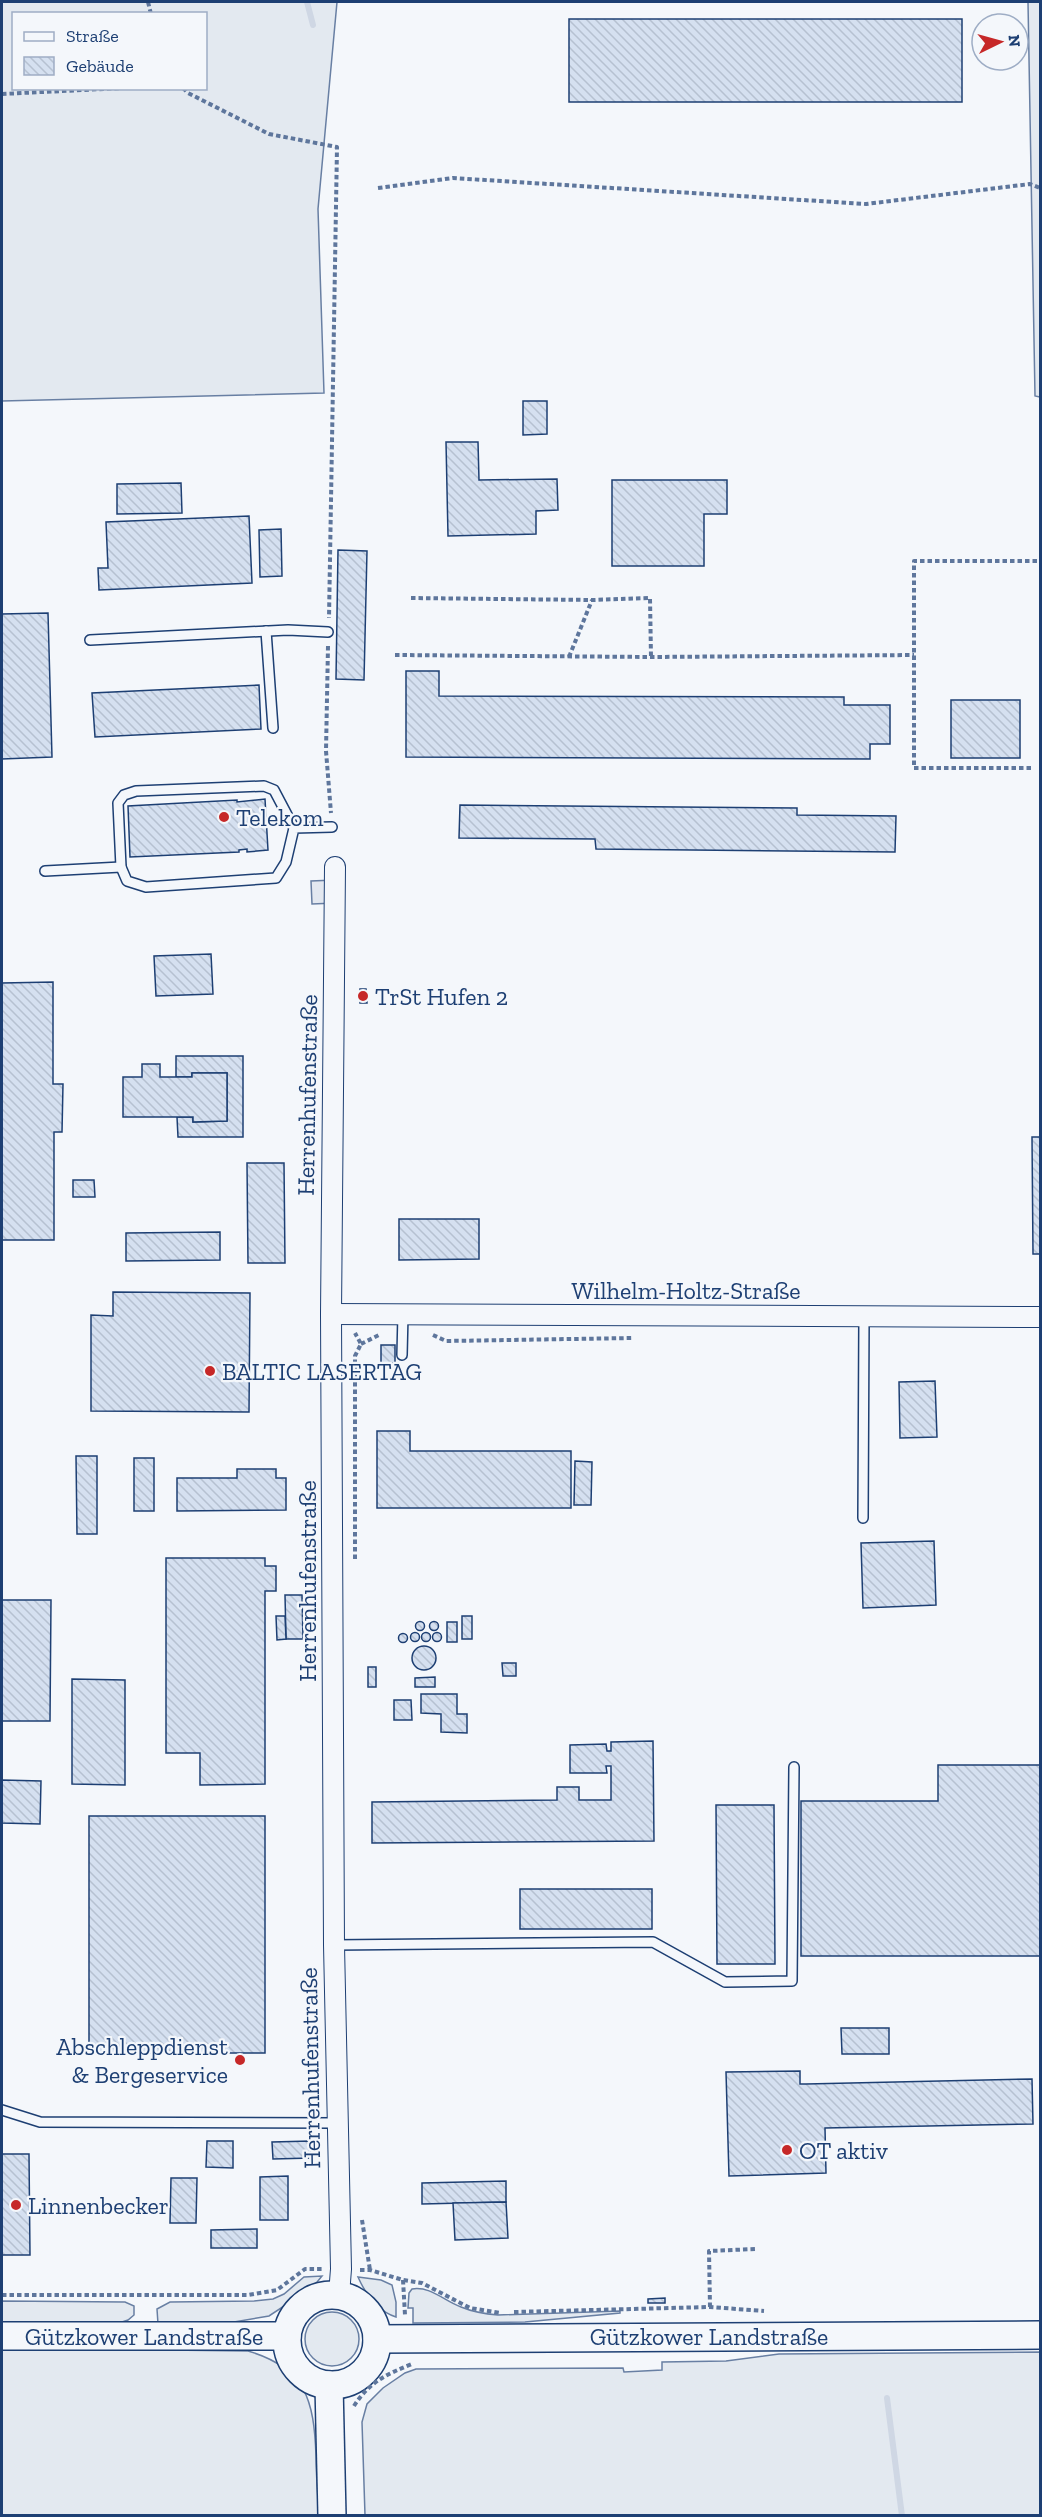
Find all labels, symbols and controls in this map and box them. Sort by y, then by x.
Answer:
legend [12,12,207,90]
north arrow [970,12,1030,72]
text: Straße [66,25,119,47]
text: N [1004,34,1024,48]
text: Gebäude [66,55,134,77]
place label: Telekom [236,803,324,832]
marker: Telekom [217,810,231,824]
place label: TrSt Hufen 2 [375,982,508,1011]
marker: TrSt Hufen 2 [356,989,370,1003]
street label: Herrenhufenstraße [291,994,323,1196]
street label: Wilhelm-Holtz-Straße [571,1276,801,1305]
place label: BALTIC LASERTAG [222,1357,422,1386]
marker: BALTIC LASERTAG [203,1364,217,1378]
street label: Herrenhufenstraße [293,1480,322,1682]
street label: Herrenhufenstraße [294,1967,326,2169]
place label: Abschleppdienst & Bergeservice [56,2032,228,2089]
marker: Abschleppdienst & Bergeservice [233,2053,247,2067]
place label: OT aktiv [799,2136,888,2165]
marker: OT aktiv [780,2143,794,2157]
place label: Linnenbecker [28,2191,169,2220]
marker: Linnenbecker [9,2198,23,2212]
street label: Gützkower Landstraße [25,2322,263,2351]
street label: Gützkower Landstraße [590,2322,828,2351]

